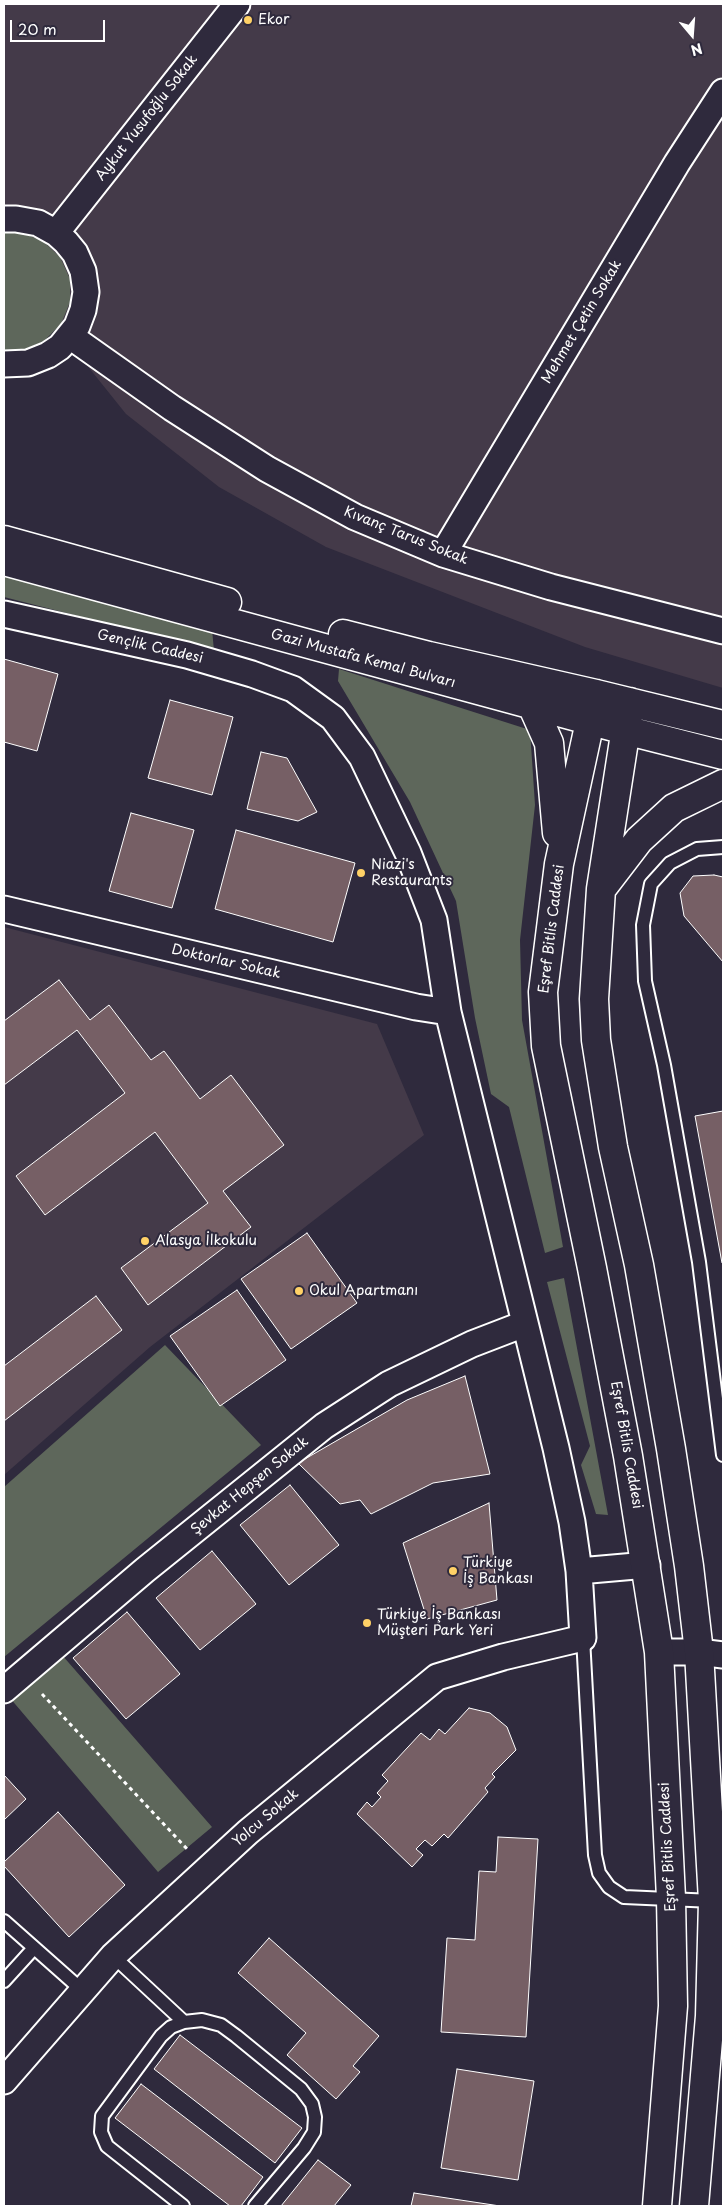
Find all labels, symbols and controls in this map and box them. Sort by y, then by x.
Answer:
scale bar [12,10,108,42]
north arrow [667,10,717,60]
place label: Ekor [258,12,290,28]
marker: Ekor [242,14,254,26]
text: 20 m [18,17,57,40]
text: N [688,38,705,61]
street label: Aykut Yusufoğlu Sokak [93,52,201,184]
street label: Mehmet Çetin Sokak [538,257,626,387]
street label: Kıvanç Tarus Sokak [341,503,471,569]
street label: Gazi Mustafa Kemal Bulvarı [269,626,457,692]
street label: Gençlik Caddesi [96,627,204,667]
place label: Niazi's Restaurants [371,857,452,890]
street label: Eşref Bitlis Caddesi [536,864,568,994]
marker: Niazi's Restaurants [355,867,367,879]
street label: Doktorlar Sokak [170,941,282,983]
place label: Alasya İlkokulu [155,1233,257,1249]
marker: Alasya İlkokulu [139,1235,151,1247]
place label: Okul Apartmanı [309,1283,418,1299]
marker: Okul Apartmanı [293,1285,305,1297]
street label: Eşref Bitlis Caddesi [606,1380,646,1510]
street label: Şevkat Hepşen Sokak [188,1434,312,1538]
place label: Türkiye İş Bankası [463,1555,533,1588]
marker: Türkiye İş Bankası [447,1565,459,1577]
place label: Türkiye İş Bankası Müşteri Park Yeri [377,1607,501,1640]
marker: Türkiye İş Bankası Müşteri Park Yeri [361,1617,373,1629]
street label: Eşref Bitlis Caddesi [656,1782,680,1912]
street label: Yolcu Sokak [230,1786,302,1850]

